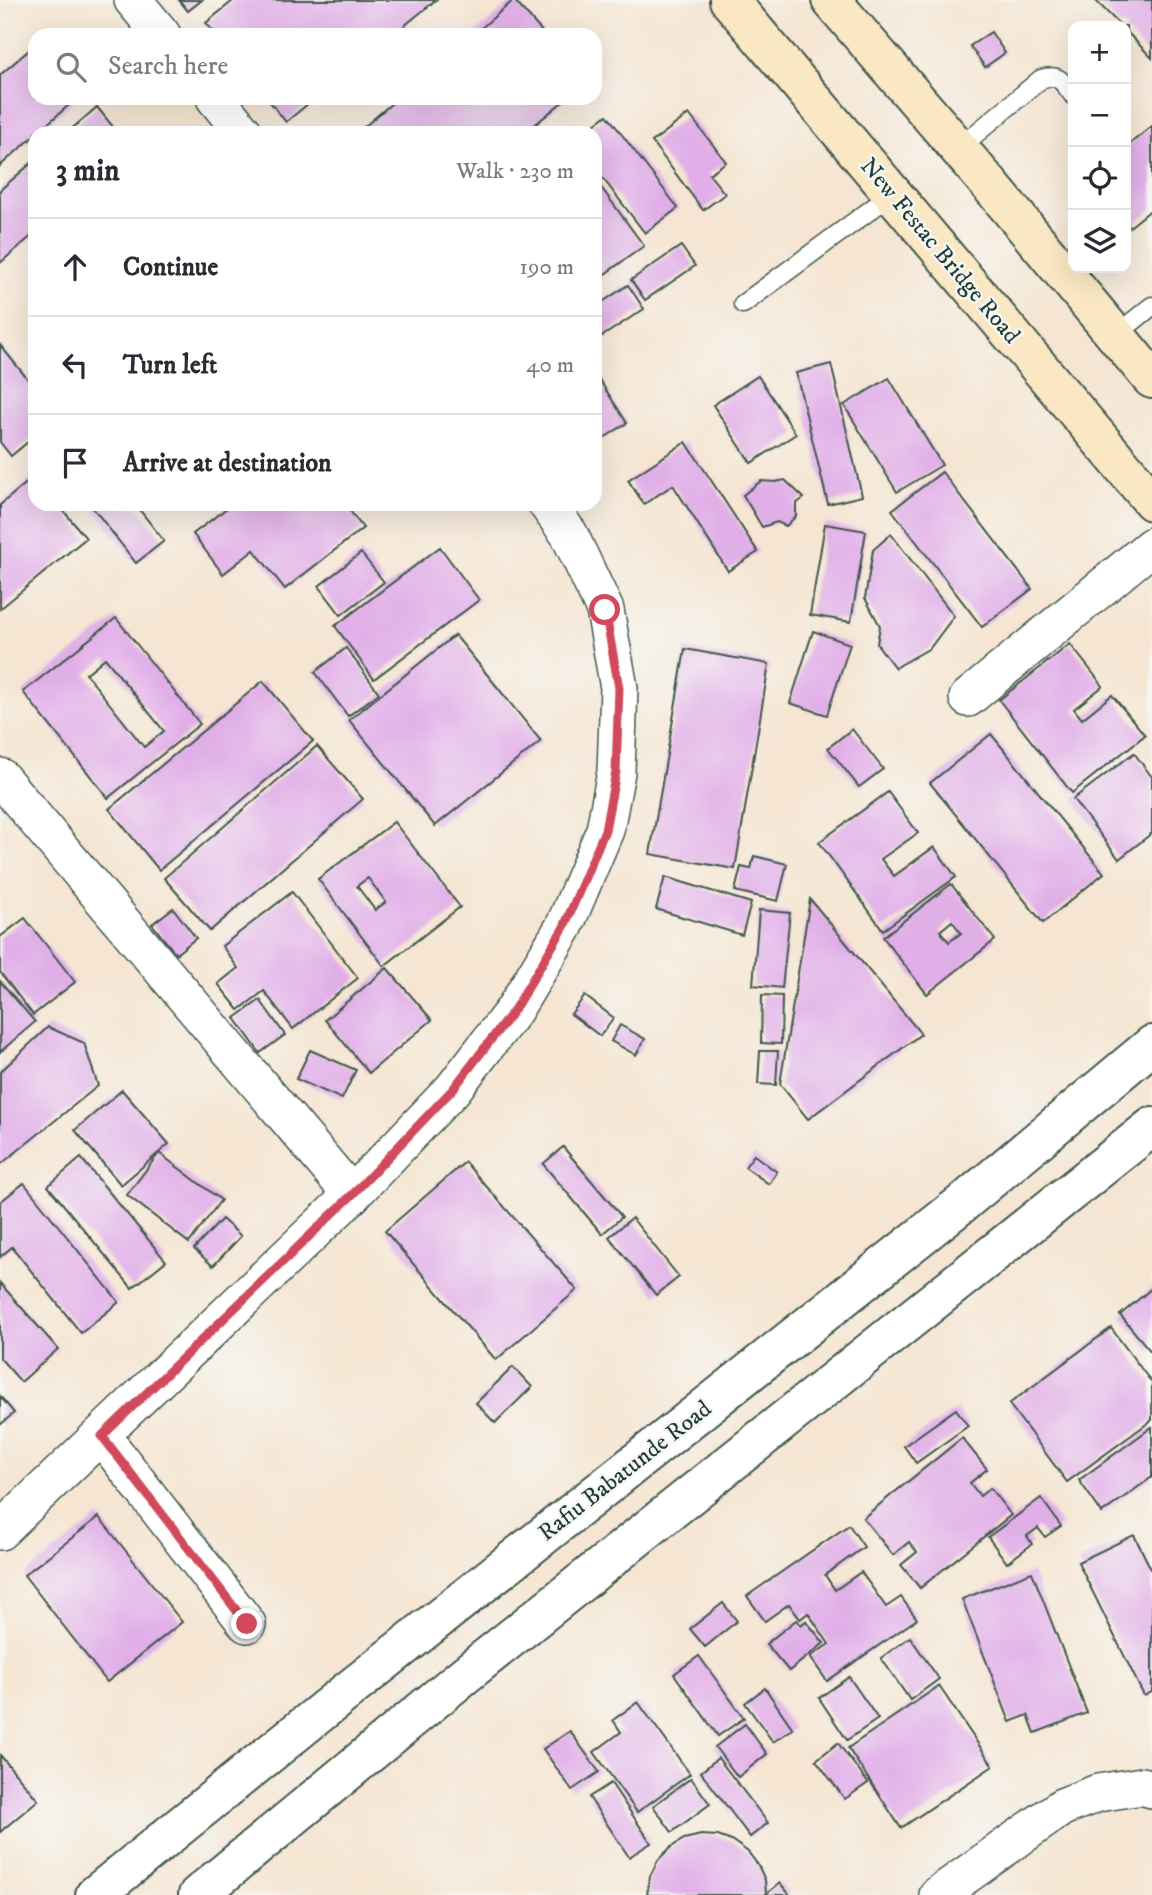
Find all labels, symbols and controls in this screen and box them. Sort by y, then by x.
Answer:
map controls [1068,21,1131,273]
button: + [1068,21,1131,84]
search box [28,28,602,105]
icon: search [52,48,90,86]
text: Search here [108,50,228,83]
button: − [1068,84,1131,147]
button: locate [1068,147,1131,210]
street label: New Festac Bridge Road [853,152,1027,350]
text: 3 min [56,153,120,190]
text: Walk · 230 m [456,157,574,186]
button: layers [1068,210,1131,273]
icon: ahead [56,248,94,286]
text: Continue [123,251,218,284]
text: 190 m [520,253,574,282]
icon: left [56,346,94,384]
text: Turn left [123,349,217,382]
text: 40 m [526,351,574,380]
icon: arrive [56,444,94,482]
text: Arrive at destination [123,447,332,480]
route start [589,594,620,625]
street label: Rafiu Babatunde Road [532,1394,718,1548]
route end [231,1608,262,1639]

